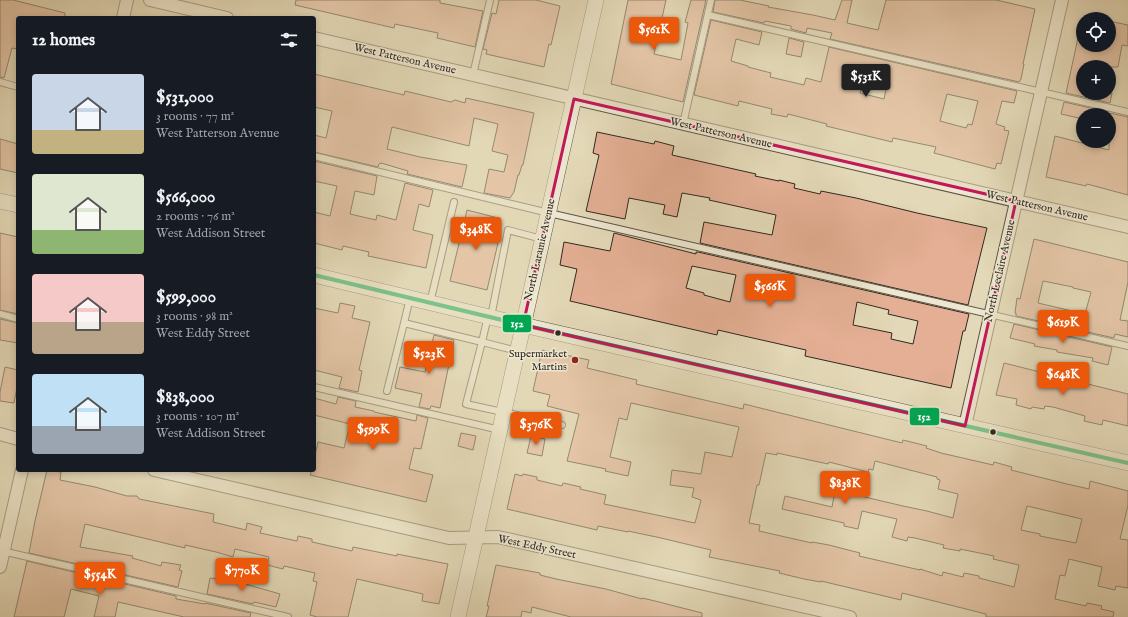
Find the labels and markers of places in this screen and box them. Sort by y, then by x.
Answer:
pin: $561K [626,17,682,51]
pin: $531K [838,64,894,98]
pin: $348K [448,217,504,251]
pin: $566K [742,274,798,308]
pin: $619K [1035,310,1091,344]
unlabelled marker [553,328,563,338]
pin: $523K [401,341,457,375]
place label: Supermarket Martins [509,347,567,374]
marker: Supermarket Martins [570,355,580,365]
pin: $648K [1035,362,1091,396]
pin: $376K [508,412,564,446]
pin: $599K [345,417,401,451]
unlabelled marker [988,427,998,437]
pin: $838K [817,471,873,505]
pin: $770K [214,558,270,592]
pin: $554K [72,562,128,596]

